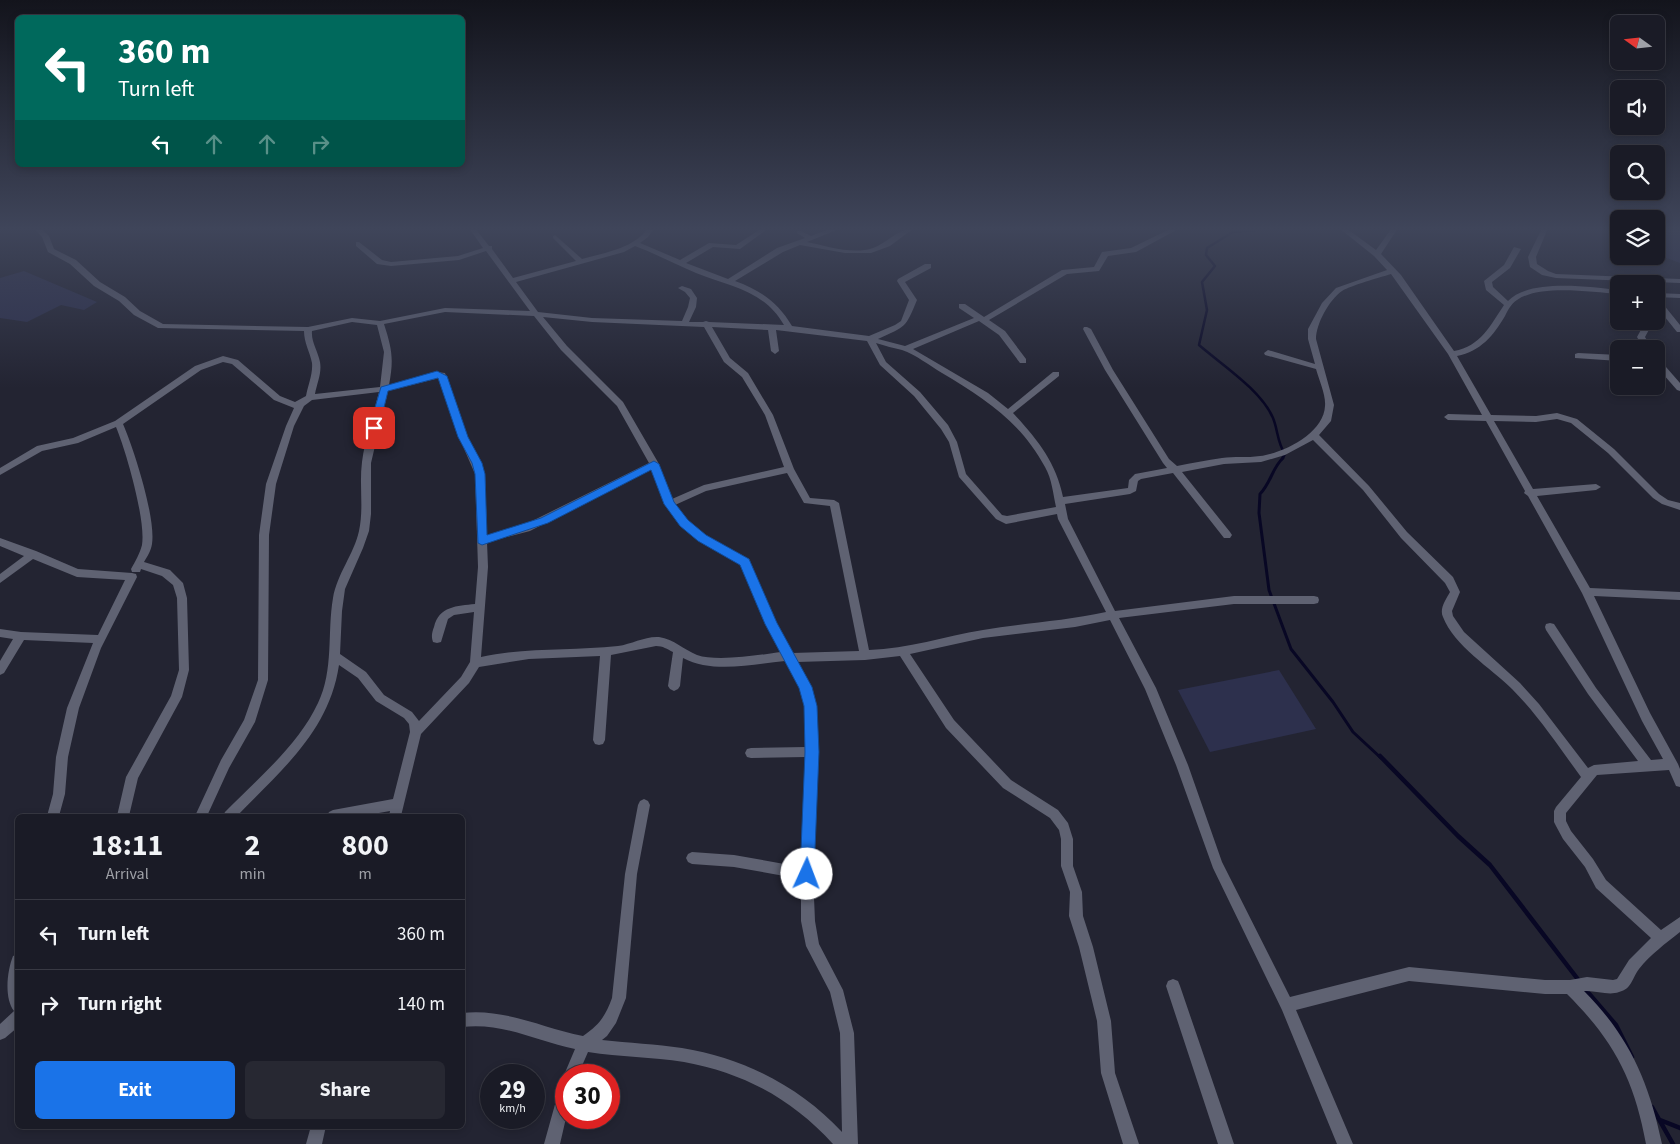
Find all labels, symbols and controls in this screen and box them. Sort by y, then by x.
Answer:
north arrow [1610,15,1665,70]
map controls [1610,15,1665,395]
text: 360 m [118,27,210,77]
icon: left [35,35,100,100]
text: Turn left [118,73,194,105]
button: sound [1610,80,1665,135]
icon: left [147,130,175,158]
icon: ahead [200,130,228,158]
icon: ahead [253,130,281,158]
icon: right [306,130,334,158]
button: search [1610,145,1665,200]
button: layers [1610,210,1665,265]
button: + [1610,275,1665,330]
button: − [1610,340,1665,395]
pin [353,407,395,449]
icon: arrive [360,414,388,442]
text: 18:11 [91,824,163,867]
text: 2 [244,824,260,867]
text: 800 [341,824,389,867]
position arrow [780,847,832,899]
text: Arrival [106,863,149,885]
text: min [239,863,265,885]
text: m [359,863,372,885]
icon: left [35,921,63,949]
text: Turn left [78,921,149,948]
text: 360 m [397,921,445,948]
icon: right [35,991,63,1019]
text: Turn right [78,991,162,1018]
text: 140 m [397,991,445,1018]
button: Exit [35,1061,235,1119]
button: Share [245,1061,445,1119]
speed limit sign: 30 [555,1064,620,1129]
text: 29 [499,1072,526,1108]
text: km/h [499,1100,526,1117]

